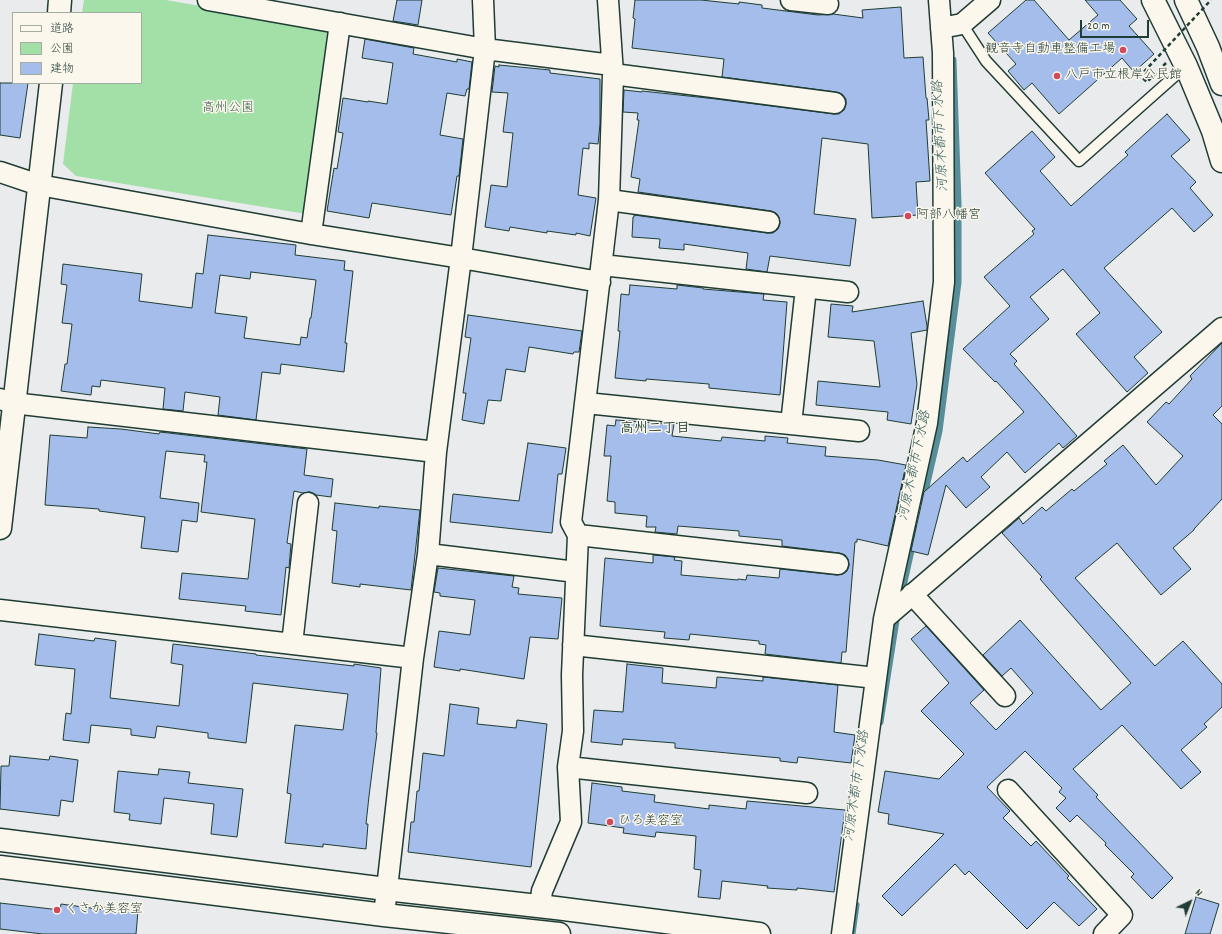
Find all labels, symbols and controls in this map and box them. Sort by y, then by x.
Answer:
legend [12,12,142,84]
scale bar [1082,12,1151,38]
text: 20 m [1087,18,1110,35]
text: 道路 [50,21,74,38]
text: 公園 [50,41,74,58]
place label: 観音寺自動車整備工場 [985,42,1115,58]
marker: 観音寺自動車整備工場 [1118,45,1128,55]
text: 建物 [50,61,74,78]
place label: 八戸市立根岸公民館 [1065,68,1182,84]
marker: 八戸市立根岸公民館 [1052,71,1062,81]
water label: 河原木都市下水路 [931,80,953,192]
park label: 高州公園 [202,101,254,117]
place label: 阿部八幡宮 [916,208,981,224]
marker: 阿部八幡宮 [903,211,913,221]
water label: 河原木都市下水路 [896,409,936,523]
district label: 高州二丁目 [620,422,690,438]
water label: 河原木都市下水路 [842,729,874,843]
place label: ひろ美容室 [618,814,683,830]
marker: ひろ美容室 [605,817,615,827]
north arrow [1170,882,1210,922]
text: N [1191,886,1206,901]
place label: くさか美容室 [65,902,143,918]
marker: くさか美容室 [52,905,62,915]

